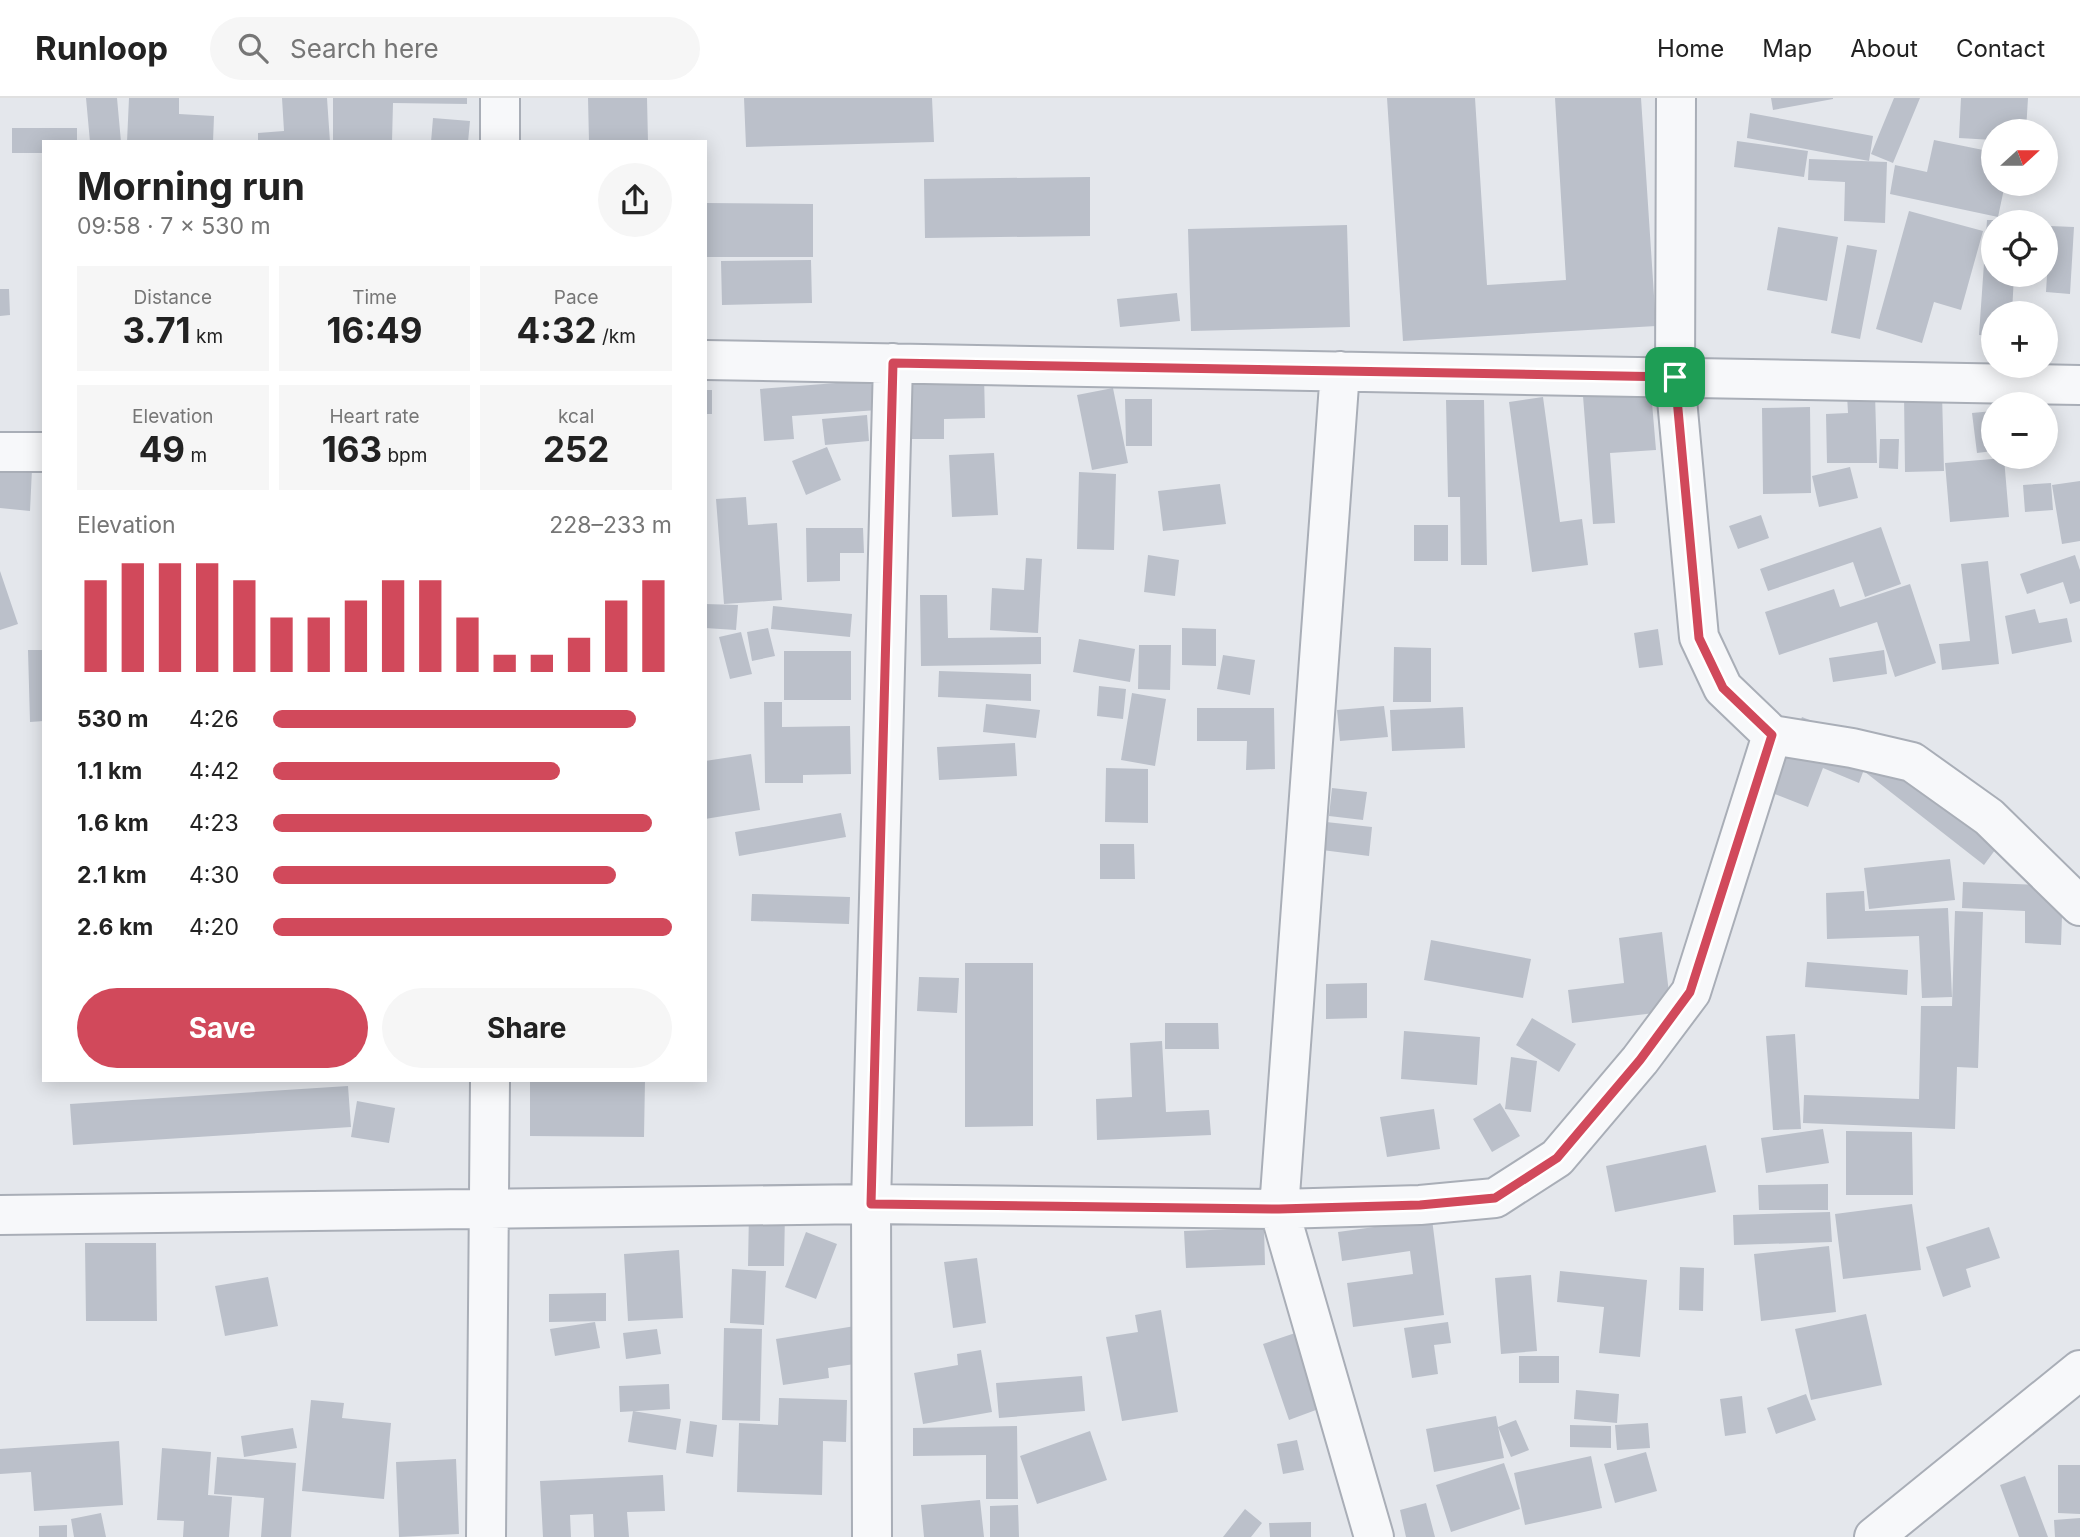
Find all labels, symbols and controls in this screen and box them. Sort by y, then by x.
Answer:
search box [210,17,700,80]
text: Runloop [35,28,168,68]
icon: search [234,29,272,67]
text: Search here [290,33,439,64]
text: Home [1657,34,1724,63]
text: Map [1762,34,1812,63]
text: About [1850,34,1918,63]
text: Contact [1956,34,2045,63]
north arrow [1981,119,2058,196]
map controls [1981,119,2058,469]
text: Morning run [77,163,305,209]
button: share [598,163,672,237]
button: locate [1981,210,2058,287]
text: 09:58 · 7 × 530 m [77,212,271,240]
text: Distance [134,286,212,309]
text: Time [352,286,397,309]
text: Pace [554,286,599,309]
button: + [1981,301,2058,378]
text: 3.71 [123,309,191,351]
text: 16:49 [327,309,422,351]
text: 4:32 [517,309,597,351]
text: km [191,325,223,348]
text: /km [597,325,636,348]
pin [1645,347,1705,407]
icon: arrive [1656,358,1694,396]
button: − [1981,392,2058,469]
text: Elevation [132,405,214,428]
text: Heart rate [329,405,419,428]
text: kcal [558,405,594,428]
text: 49 [139,428,185,470]
text: 163 [322,428,382,470]
text: 252 [543,428,609,470]
text: m [185,444,207,467]
text: bpm [382,444,427,467]
text: Elevation [77,511,176,539]
text: 228–233 m [549,511,672,539]
text: 530 m [77,705,149,733]
text: 4:26 [189,705,239,733]
text: 1.1 km [77,757,142,785]
text: 4:42 [189,757,239,785]
text: 1.6 km [77,809,149,837]
text: 4:23 [189,809,239,837]
text: 2.1 km [77,861,147,889]
text: 4:30 [189,861,239,889]
text: 2.6 km [77,913,153,941]
text: 4:20 [189,913,239,941]
button: Save [77,988,368,1068]
button: Share [382,988,672,1068]

